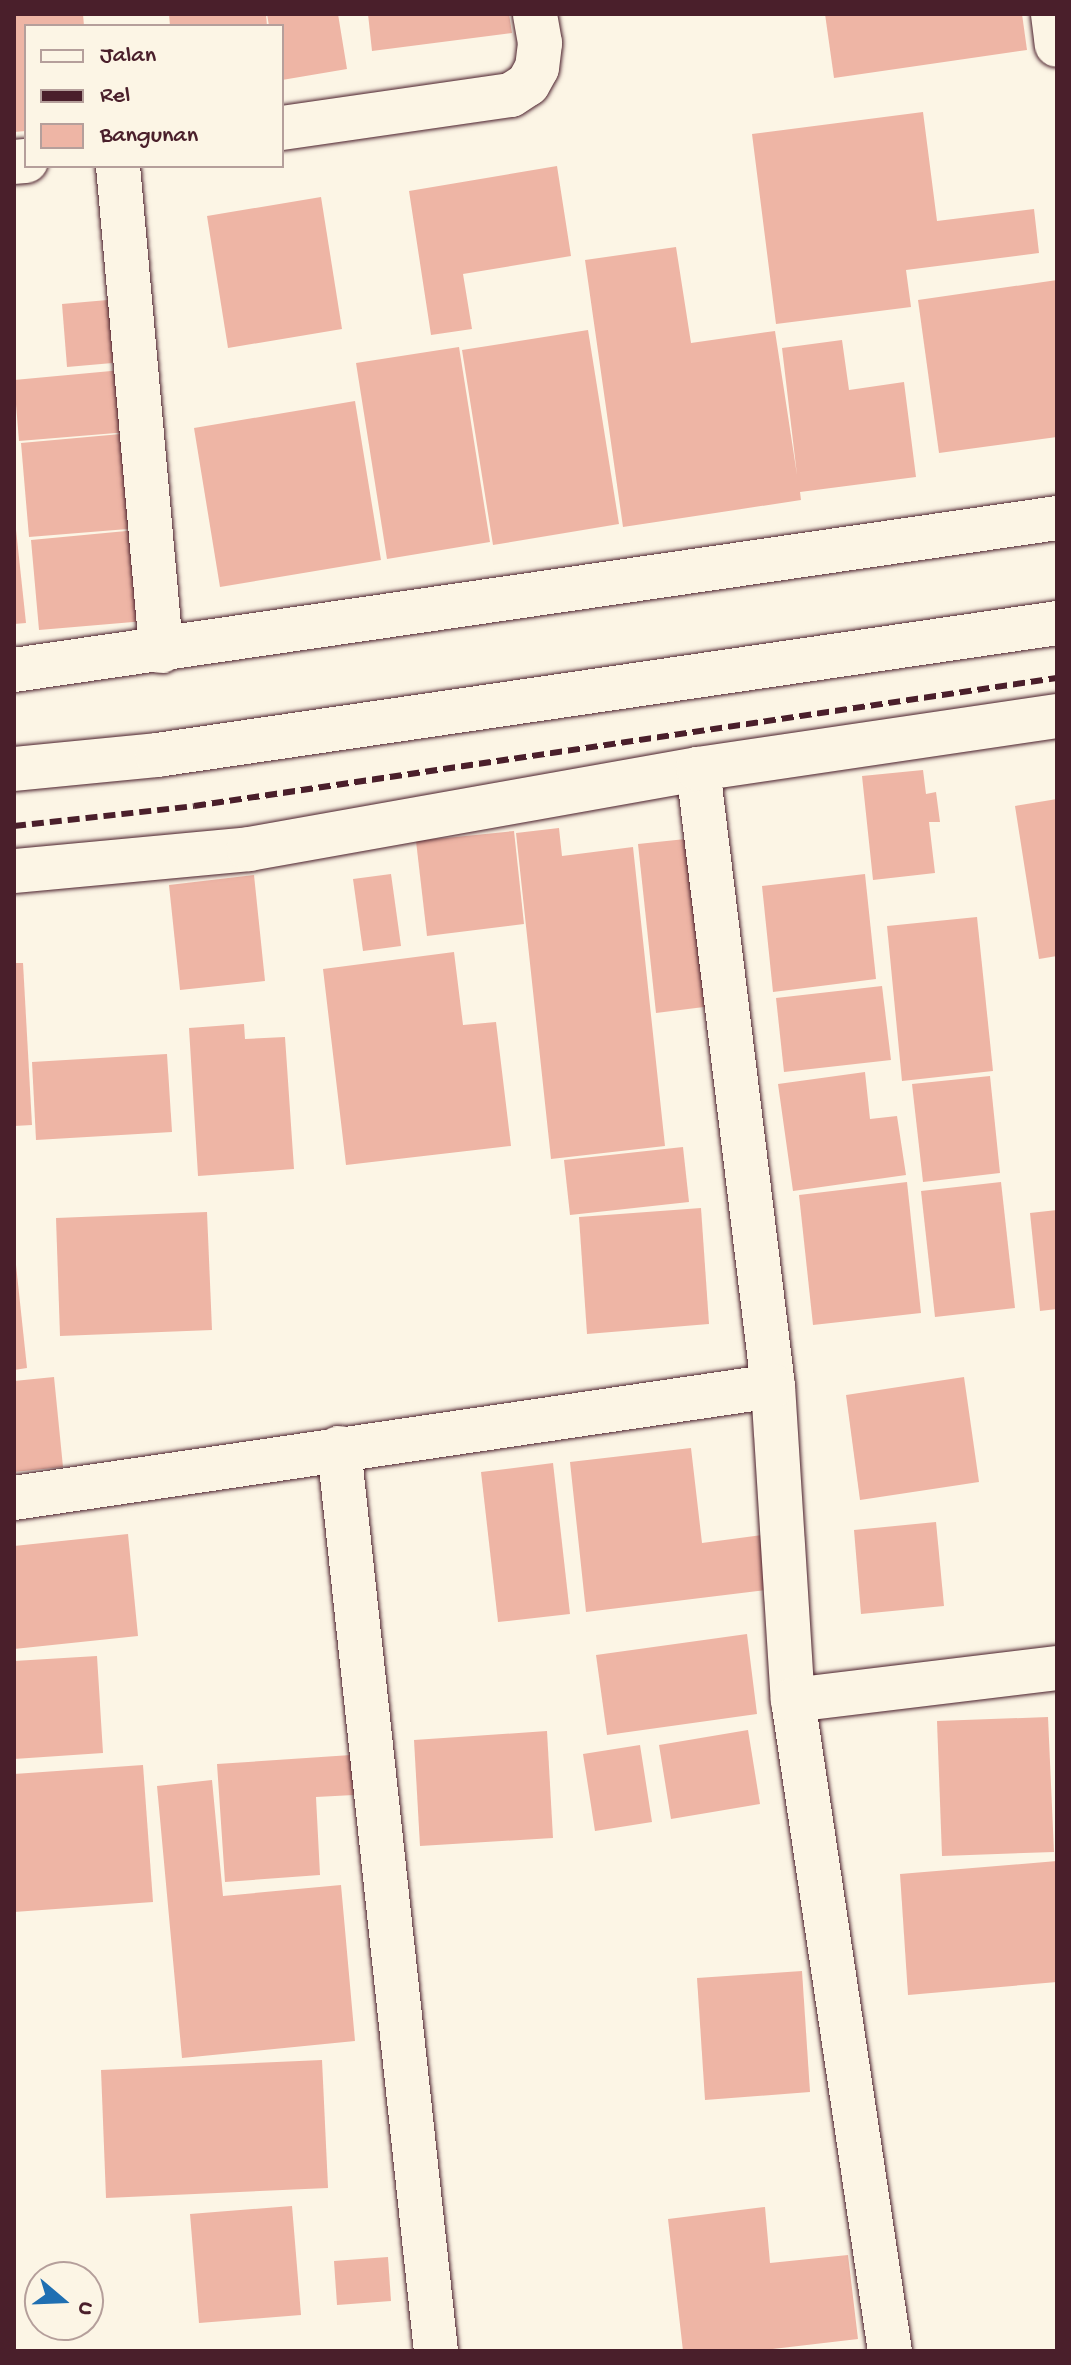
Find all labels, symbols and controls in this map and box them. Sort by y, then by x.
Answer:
legend [24,24,284,168]
text: Jalan [100,42,156,71]
text: Rel [100,82,130,111]
text: Bangunan [100,122,198,151]
north arrow [24,2261,104,2341]
text: U [70,2298,99,2318]

